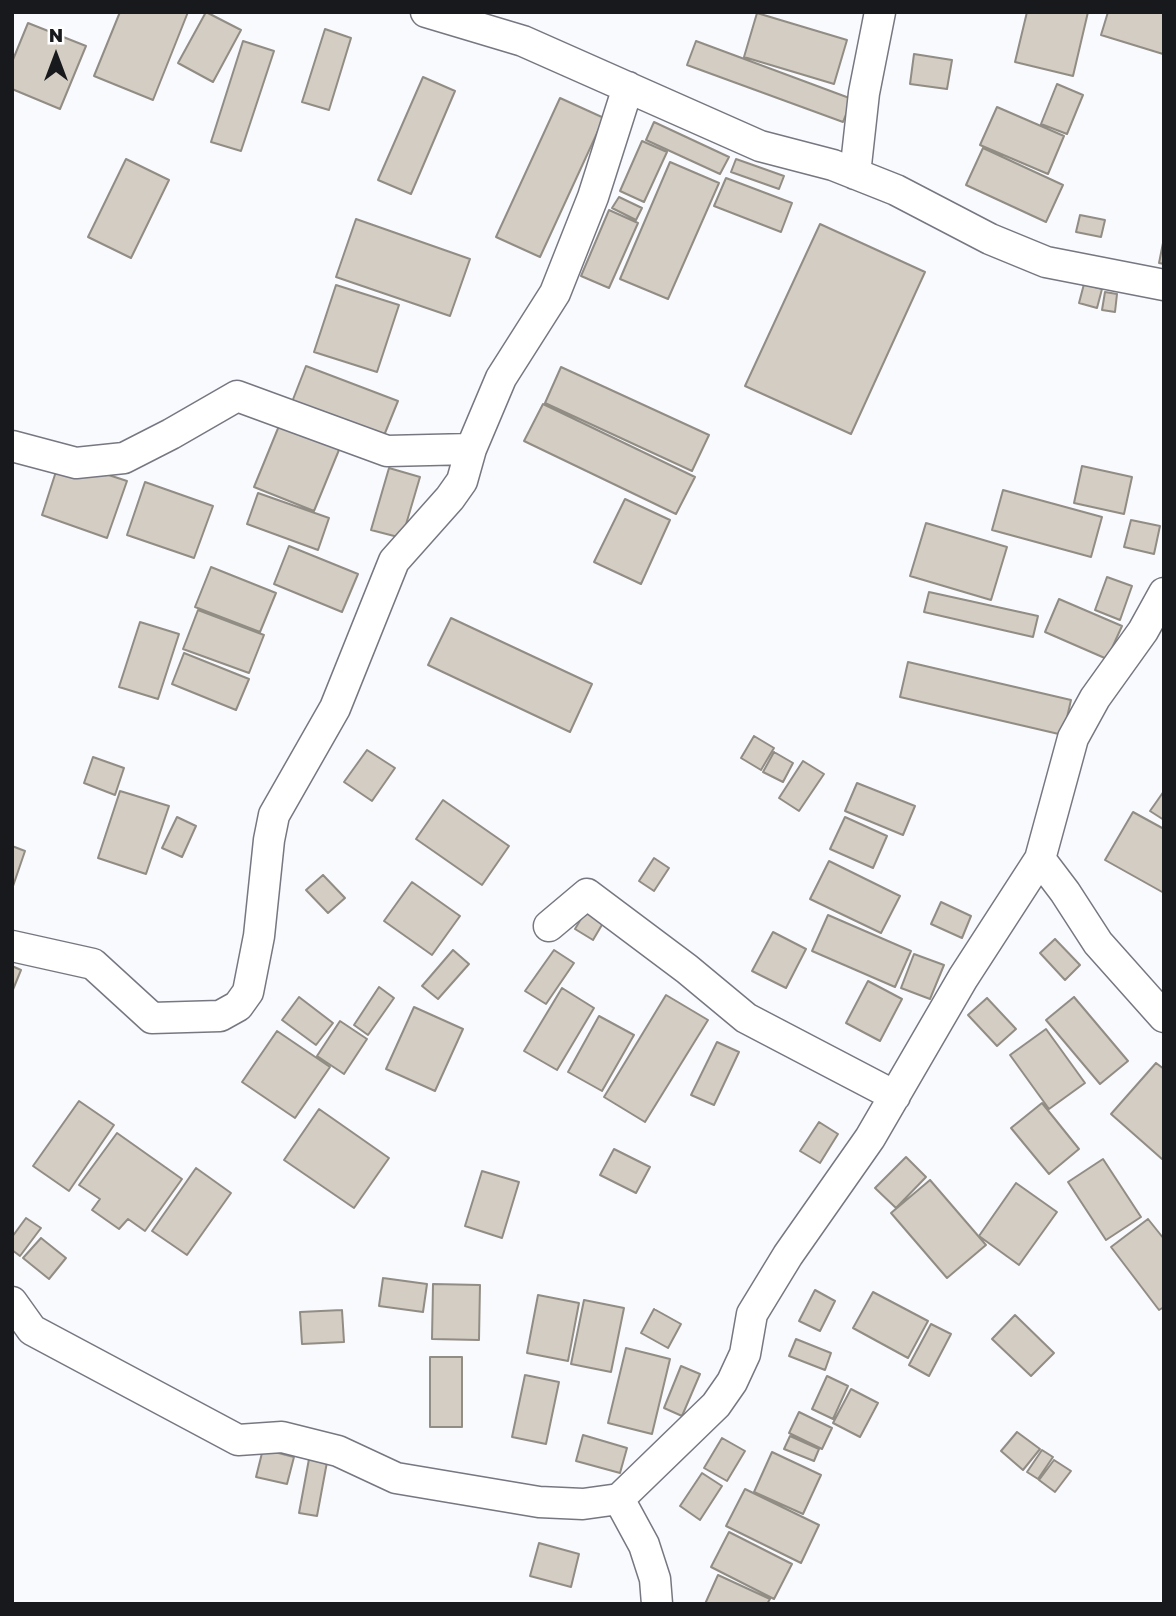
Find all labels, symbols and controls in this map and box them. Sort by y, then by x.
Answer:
north arrow [21,21,91,91]
text: N [49,23,63,46]

